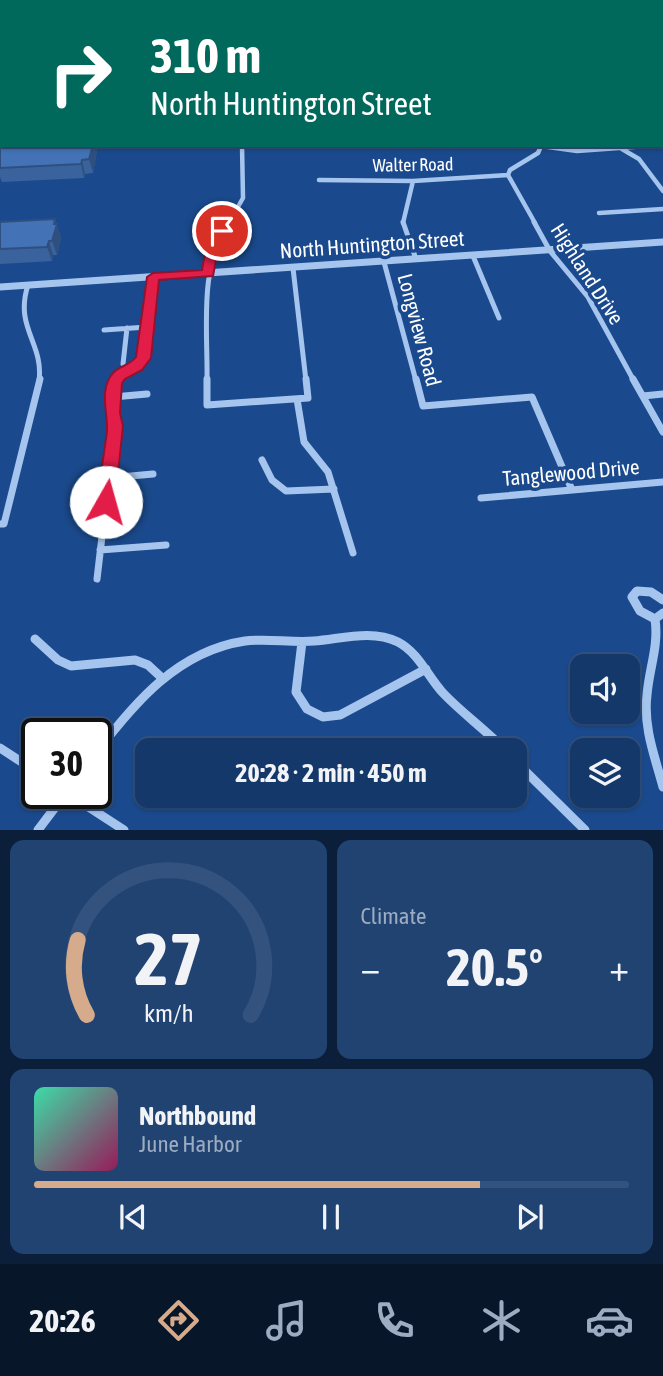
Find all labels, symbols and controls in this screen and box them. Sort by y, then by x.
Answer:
text: 310 m [150,27,261,83]
icon: right [35,28,126,119]
text: North Huntington Street [150,85,432,122]
street label: Walter Road [372,153,454,176]
pin [192,201,252,261]
icon: arrive [203,212,241,250]
street label: Highland Drive [546,219,629,328]
street label: North Huntington Street [279,226,465,262]
street label: Longview Road [393,271,447,389]
street label: Tanglewood Drive [502,454,640,490]
position arrow [69,465,143,539]
map controls [570,654,640,808]
button: sound [570,654,640,724]
speed limit sign: 30 [21,718,112,809]
button: layers [570,738,640,808]
text: 20:28 · 2 min · 450 m [235,758,427,788]
text: Climate [361,903,426,929]
text: 27 [134,918,202,1001]
text: 20.5° [446,937,543,997]
text: − [361,946,380,989]
text: + [609,946,629,989]
text: km/h [143,999,193,1027]
text: Northbound [139,1101,256,1131]
text: June Harbor [139,1131,242,1157]
icon: previous [114,1198,152,1236]
icon: pause [312,1198,350,1236]
icon: next [511,1198,549,1236]
icon: directions [154,1296,203,1345]
icon: music [262,1296,311,1345]
icon: phone [370,1296,419,1345]
icon: climate [477,1296,526,1345]
icon: car [585,1296,634,1345]
text: 20:26 [29,1302,96,1339]

